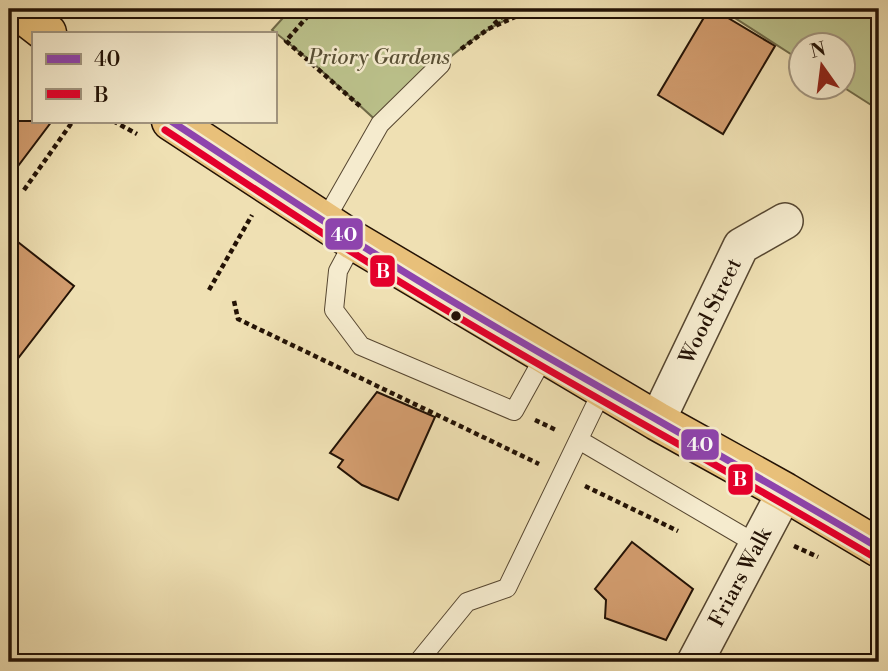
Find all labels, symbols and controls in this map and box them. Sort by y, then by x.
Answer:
legend [32,32,276,122]
north arrow [786,32,856,102]
text: N [808,37,828,64]
park label: Priory Gardens [307,45,450,71]
text: 40 [94,47,120,73]
text: B [93,83,109,109]
line badge: 40 [324,217,364,251]
text: 40 [331,223,357,247]
line badge: B [369,254,396,288]
street label: Wood Street [674,254,748,369]
text: B [376,260,390,284]
unlabelled marker [449,309,463,323]
line badge: 40 [680,428,720,461]
text: 40 [687,433,713,457]
line badge: B [727,463,754,496]
text: B [733,468,747,492]
street label: Friars Walk [704,522,778,632]

